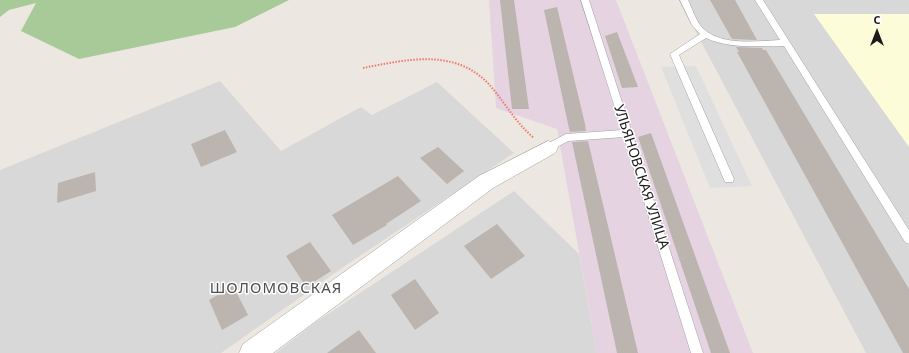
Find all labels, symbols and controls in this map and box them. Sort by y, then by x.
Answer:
north arrow [857,12,897,52]
text: С [873,12,881,27]
street label: УЛЬЯНОВСКАЯ УЛИЦА [610,103,672,251]
district label: ШОЛОМОВСКАЯ [210,280,342,298]

